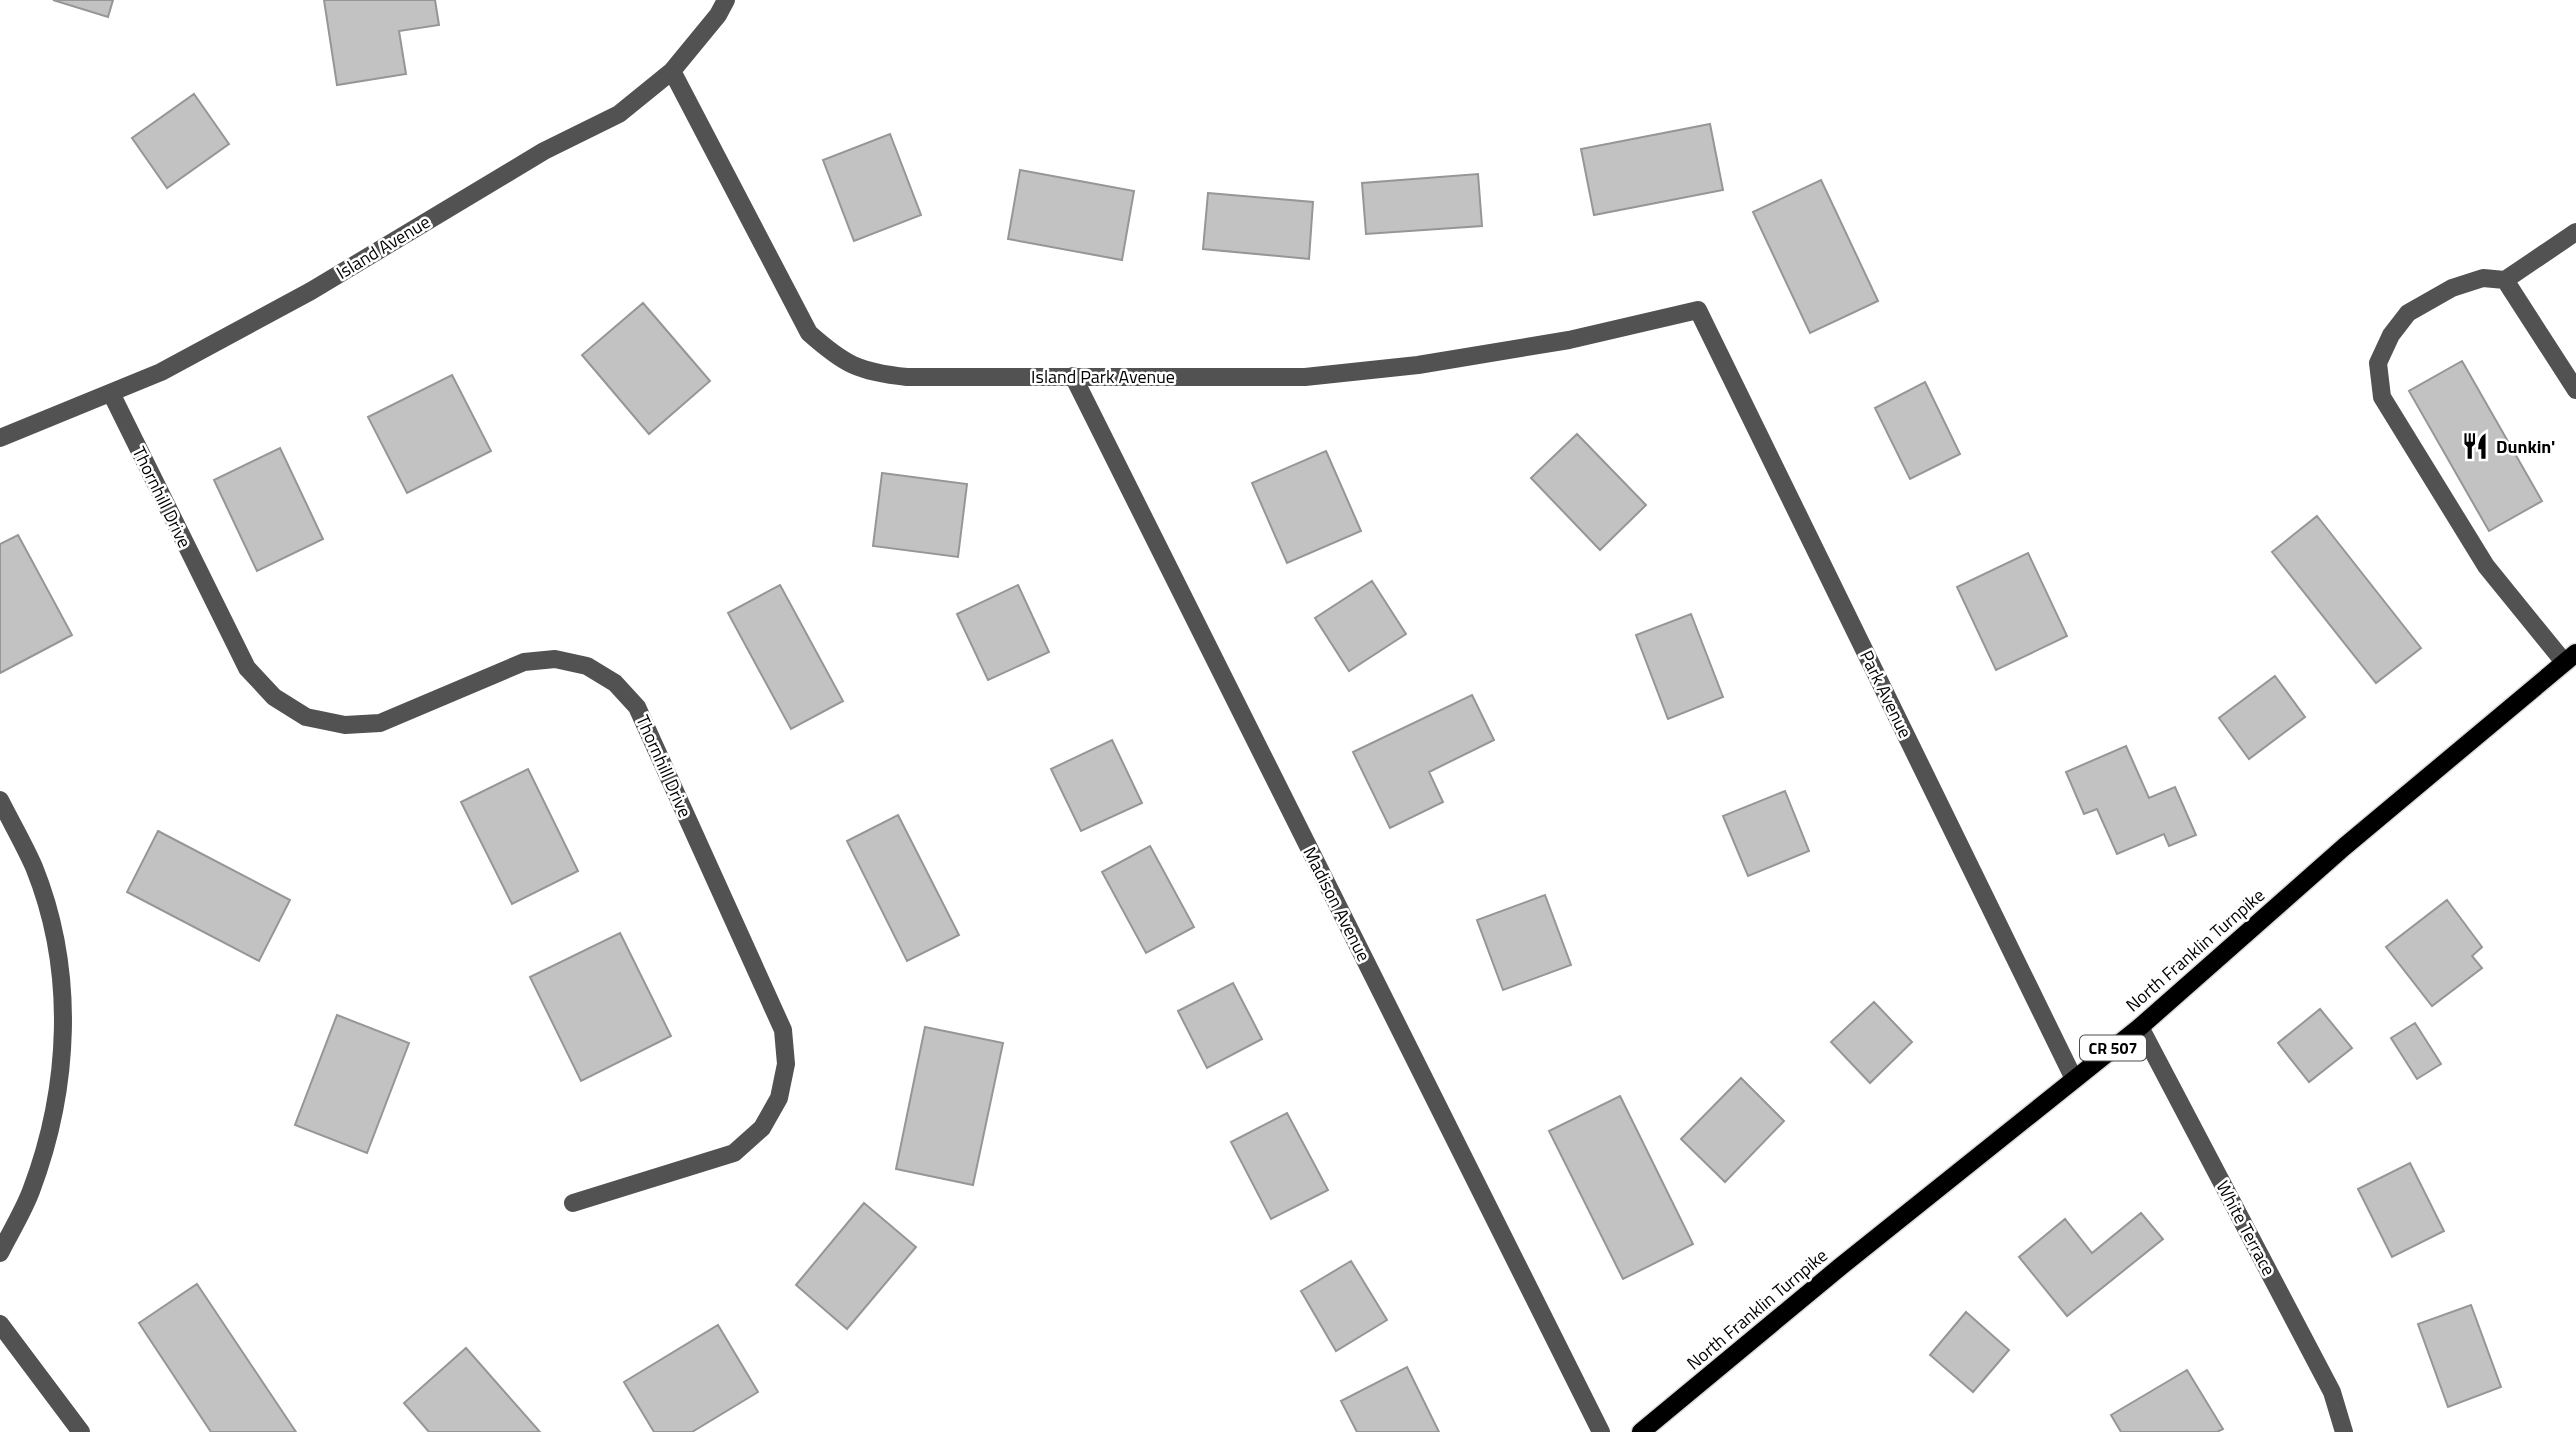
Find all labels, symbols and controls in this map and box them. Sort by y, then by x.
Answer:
street label: Island Avenue [331,208,435,286]
street label: Island Park Avenue [1031,363,1175,390]
restaurant icon: Dunkin' [2460,431,2490,461]
place label: Dunkin' [2496,433,2555,460]
street label: Thornhill Drive [126,442,198,552]
street label: Park Avenue [1853,646,1919,742]
street label: Thornhill Drive [629,710,699,822]
street label: Madison Avenue [1297,842,1377,966]
street label: North Franklin Turnpike [2120,882,2270,1018]
road number: CR 507 [2080,1036,2146,1060]
street label: White Terrace [2210,1176,2282,1280]
street label: North Franklin Turnpike [1681,1242,1833,1376]

